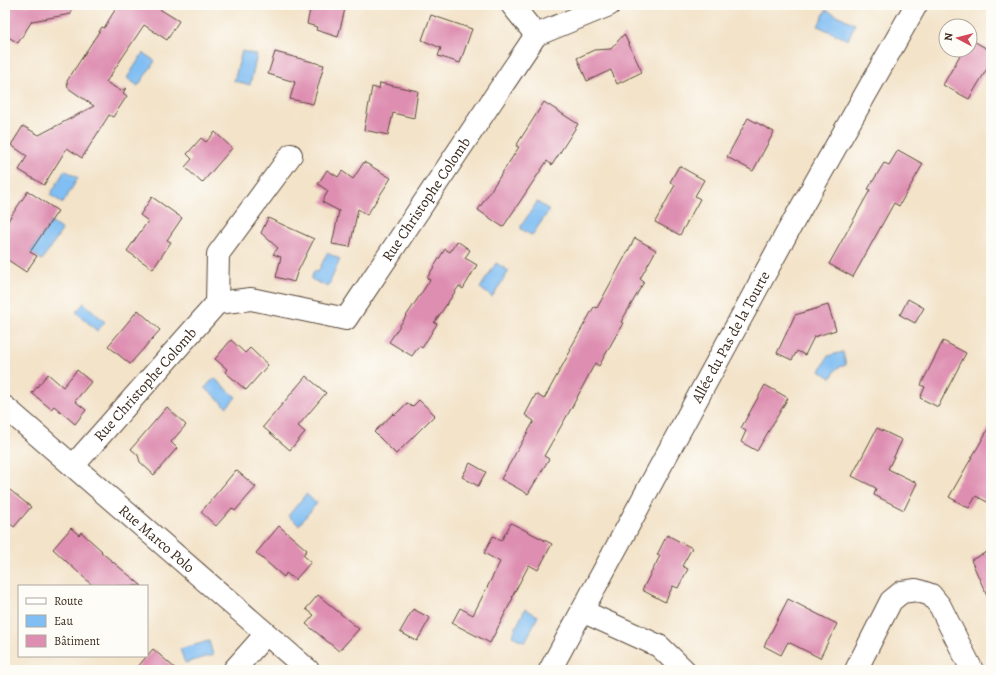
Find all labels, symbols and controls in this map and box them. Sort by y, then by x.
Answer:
north arrow [938,18,978,58]
text: N [941,32,957,42]
street label: Rue Christophe Colomb [377,133,475,265]
street label: Allée du Pas de la Tourte [686,267,775,407]
street label: Rue Christophe Colomb [89,323,201,446]
street label: Rue Marco Polo [115,500,199,577]
legend [18,585,148,657]
text: Route [54,593,83,609]
text: Eau [54,613,73,629]
text: Bâtiment [54,633,100,649]

